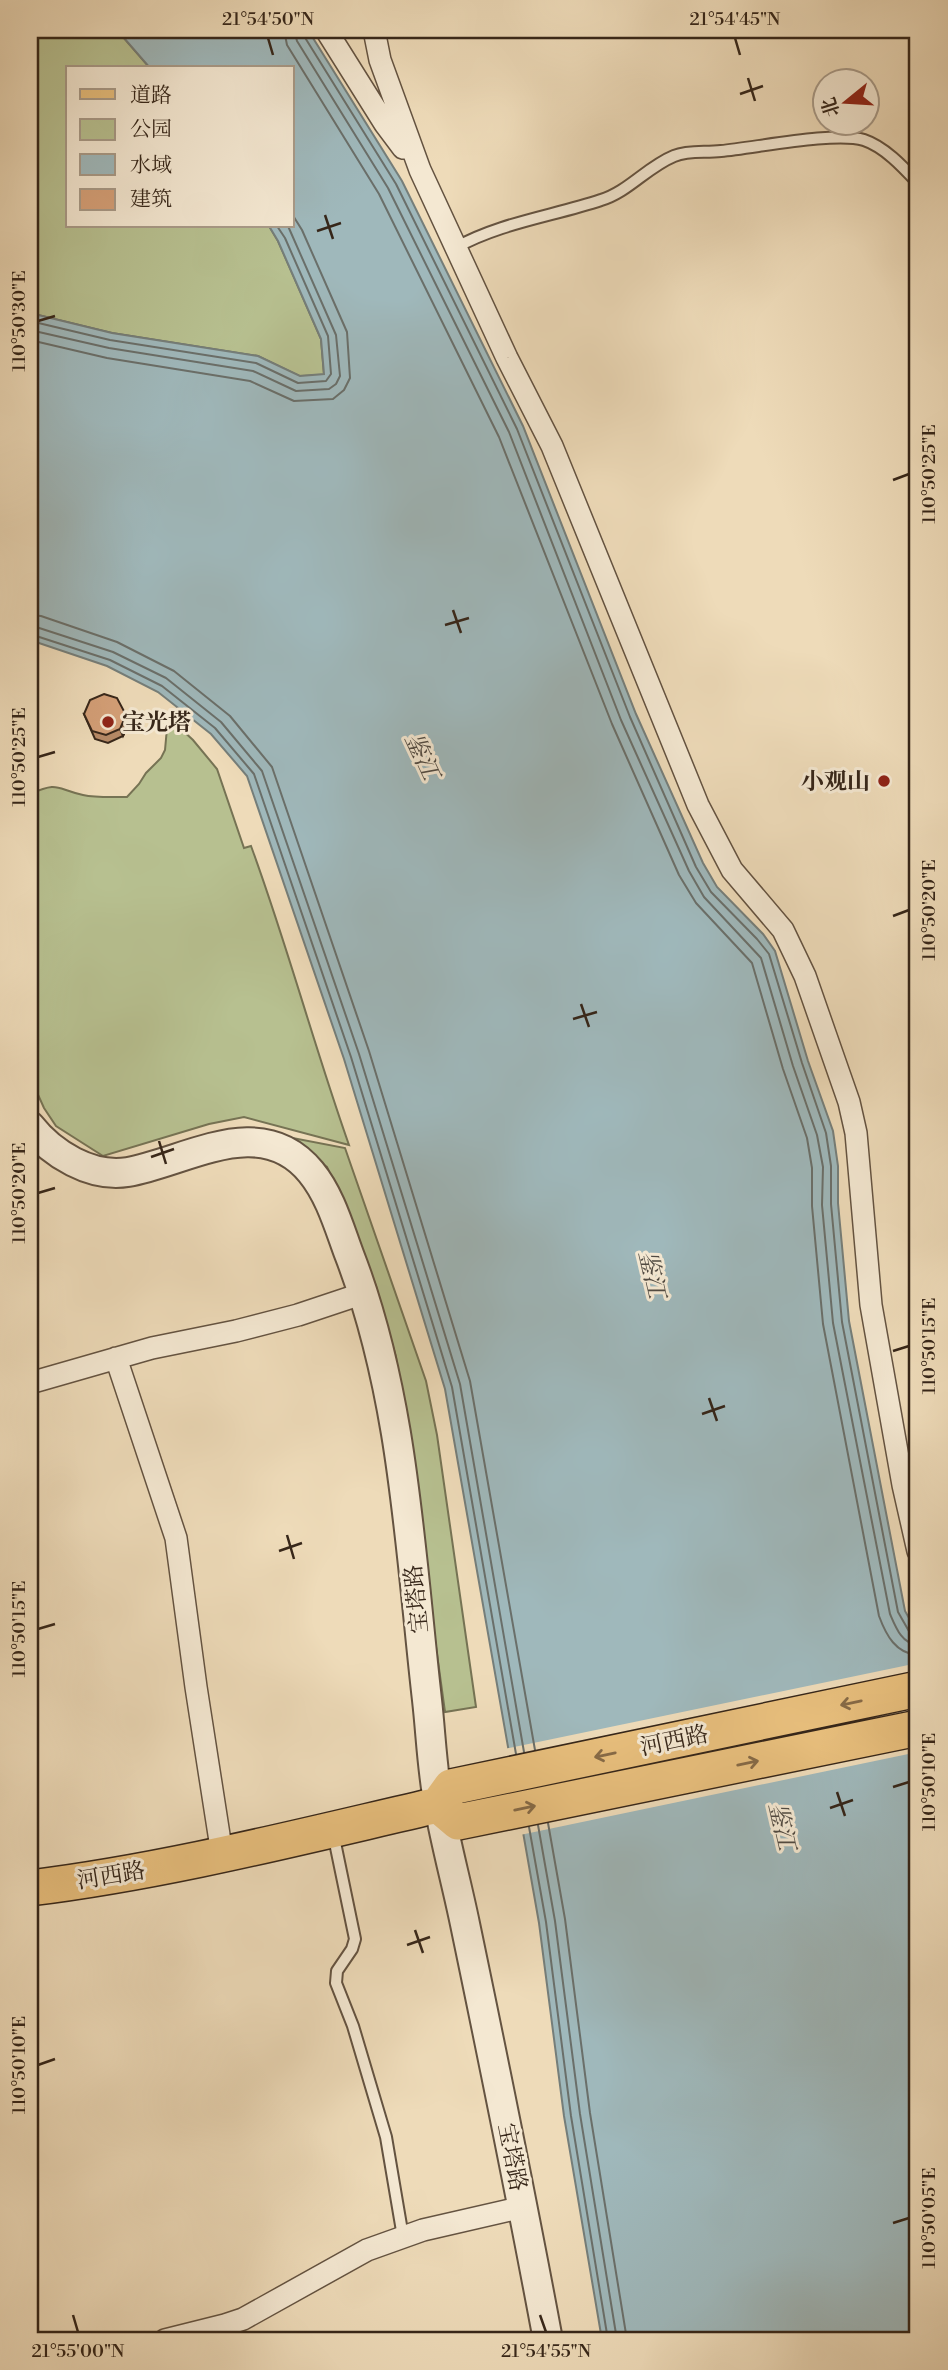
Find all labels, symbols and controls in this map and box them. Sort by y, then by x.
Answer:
text: 21°54'50"N [222,8,315,31]
text: 21°54'45"N [690,8,781,31]
legend [66,66,294,228]
north arrow [811,66,881,136]
text: 道路 [130,83,172,109]
text: 北 [816,94,845,120]
text: 公园 [130,117,172,143]
text: 水域 [130,153,172,179]
text: 建筑 [130,187,172,213]
text: 110°50'30"E [8,270,31,372]
text: 110°50'25"E [918,424,941,524]
text: 110°50'25"E [8,707,31,807]
place label: 宝光塔 [122,709,191,737]
marker: 宝光塔 [100,714,116,730]
water label: 鉴江 [397,728,446,787]
place label: 小观山 [801,768,870,796]
marker: 小观山 [876,773,892,789]
text: 110°50'20"E [918,859,941,961]
text: 110°50'20"E [8,1142,31,1244]
water label: 鉴江 [631,1247,672,1304]
text: 110°50'15"E [918,1297,941,1395]
street label: 宝塔路 [399,1563,435,1635]
text: 110°50'15"E [8,1580,31,1678]
one-way arrow [840,1696,863,1710]
street label: 河西路 [638,1720,711,1762]
text: 110°50'10"E [918,1733,941,1831]
one-way arrow [594,1748,617,1762]
one-way arrow [736,1755,759,1769]
water label: 鉴江 [761,1799,802,1856]
one-way arrow [513,1801,536,1815]
street label: 河西路 [75,1857,147,1895]
text: 110°50'10"E [8,2016,31,2114]
street label: 宝塔路 [492,2121,532,2194]
text: 110°50'05"E [918,2167,941,2269]
text: 21°55'00"N [31,2340,125,2363]
text: 21°54'55"N [501,2340,592,2363]

